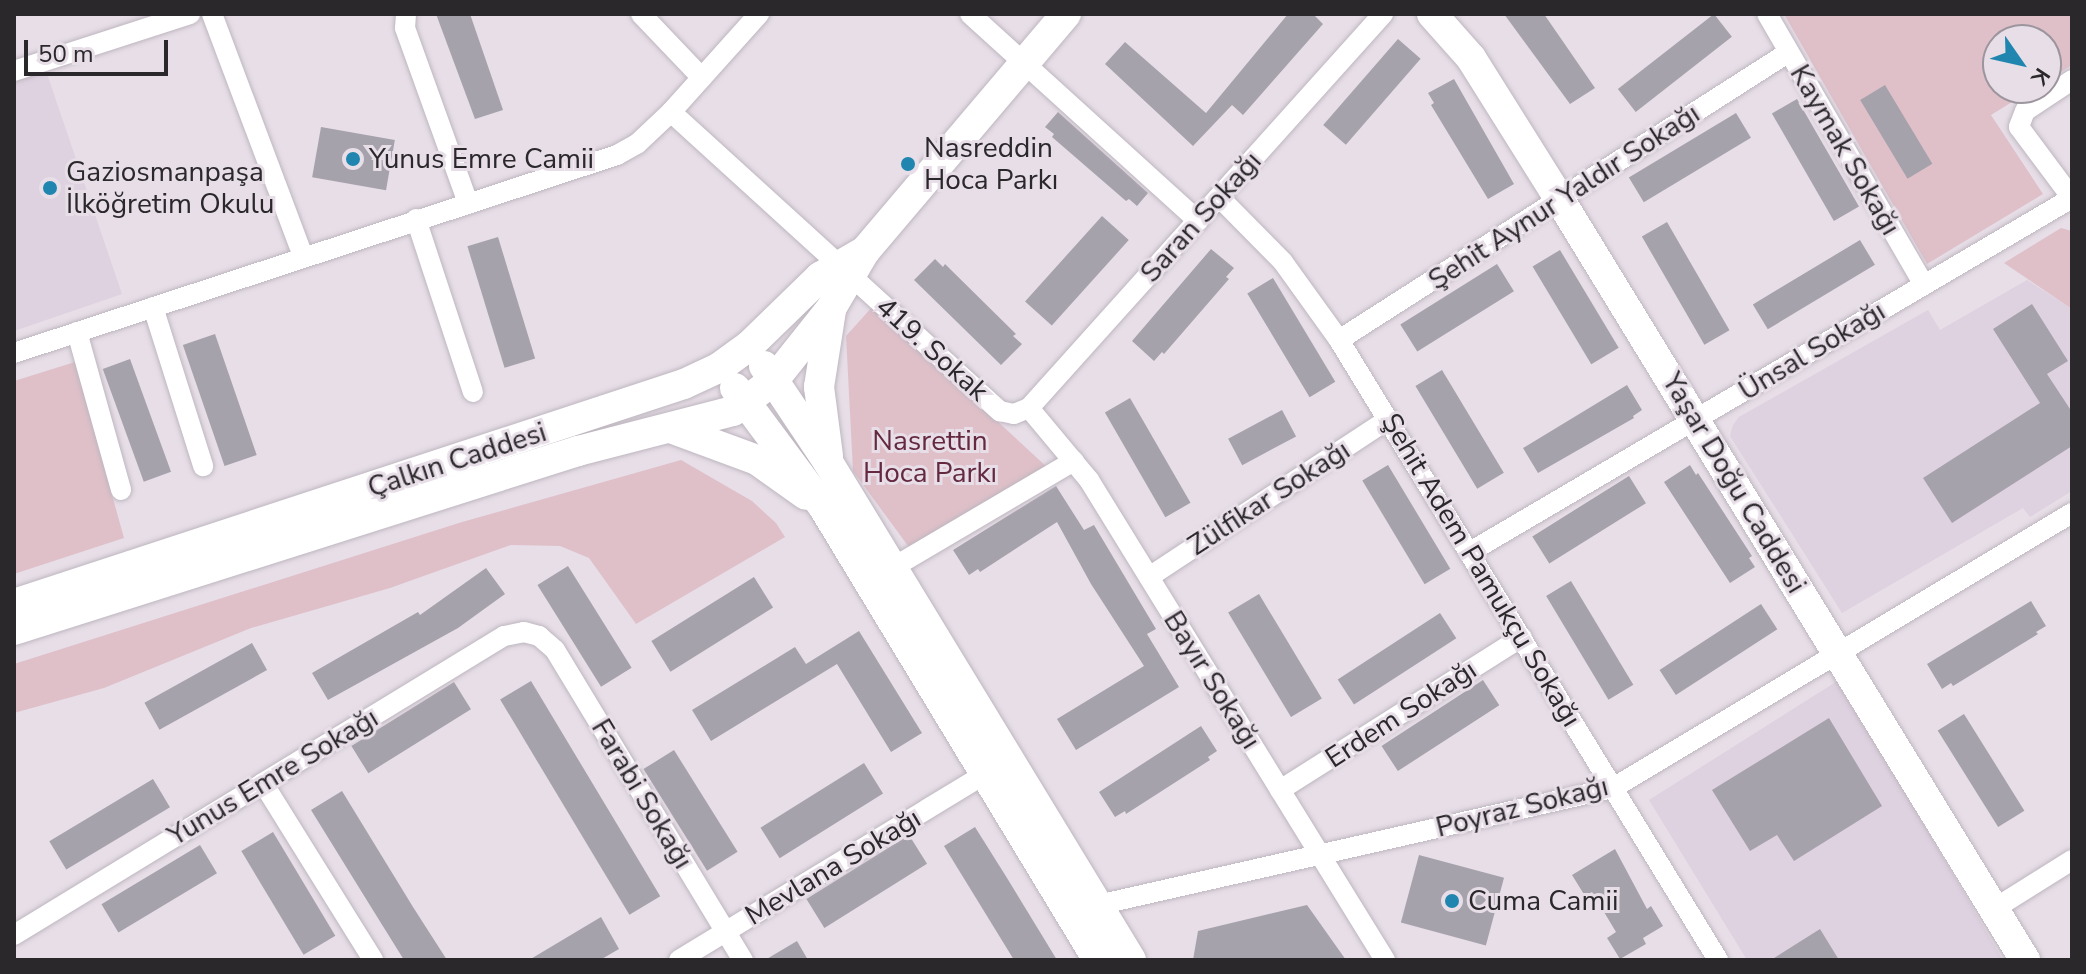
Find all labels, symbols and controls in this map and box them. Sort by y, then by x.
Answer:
scale bar [28,24,172,74]
north arrow [1982,24,2062,104]
text: 50 m [38,38,94,70]
street label: Kaymak Sokağı [1783,59,1907,241]
text: K [2024,62,2057,91]
street label: Şehit Aynur Yaldır Sokağı [1422,97,1706,297]
place label: Nasreddin Hoca Parkı [924,131,1058,197]
place label: Yunus Emre Camii [369,142,594,176]
street label: Saran Sokağı [1134,145,1268,289]
marker: Yunus Emre Camii [344,150,362,168]
place label: Gaziosmanpaşa İlköğretim Okulu [66,155,274,221]
marker: Nasreddin Hoca Parkı [899,155,917,173]
marker: Gaziosmanpaşa İlköğretim Okulu [41,179,59,197]
street label: 419. Sokak [869,290,995,408]
street label: Ünsal Sokağı [1733,294,1891,408]
street label: Yaşar Doğu Caddesi [1655,367,1813,599]
street label: Şehit Adem Pamukçu Sokağı [1374,407,1588,733]
street label: Çalkın Caddesi [363,415,551,505]
park label: Nasrettin Hoca Parkı [863,424,997,490]
street label: Zülfikar Sokağı [1182,433,1356,563]
street label: Bayır Sokağı [1156,605,1268,755]
street label: Erdem Sokağı [1319,653,1483,775]
street label: Yunus Emre Sokağı [162,701,384,853]
street label: Farabi Sokağı [584,713,700,875]
street label: Poyraz Sokağı [1432,769,1612,845]
street label: Mevlana Sokağı [739,801,927,933]
place label: Cuma Camii [1468,884,1618,918]
marker: Cuma Camii [1443,892,1461,910]

